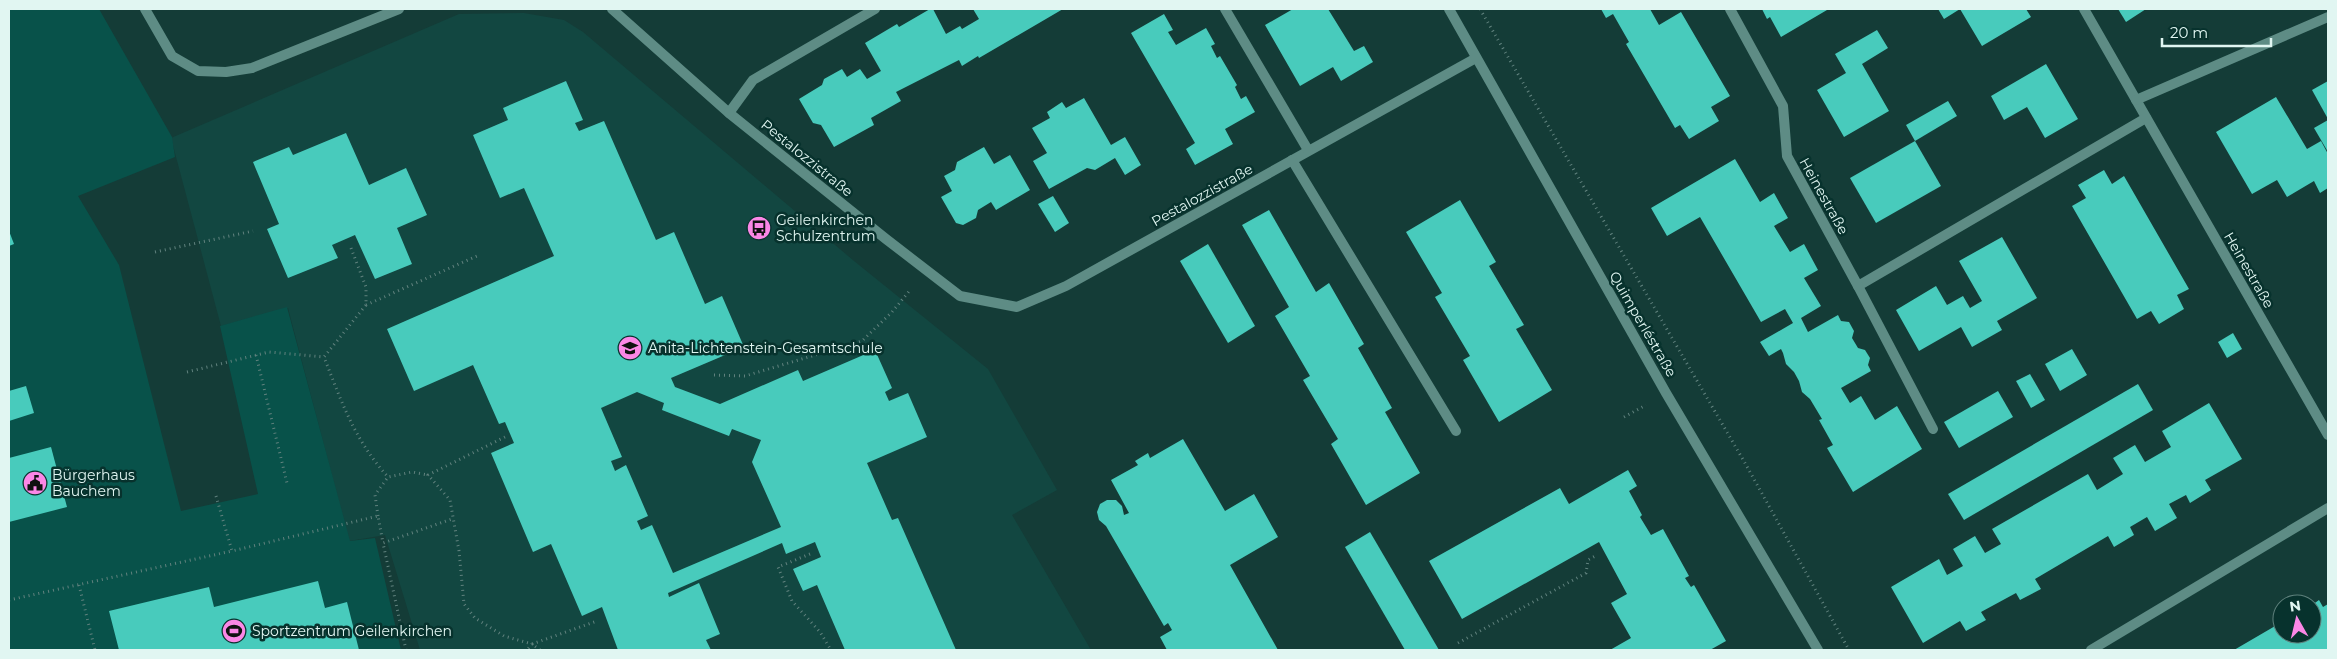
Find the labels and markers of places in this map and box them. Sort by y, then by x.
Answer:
place label: Geilenkirchen Schulzentrum [776,211,876,245]
bus stop icon: Geilenkirchen Schulzentrum [746,215,772,241]
school or university icon: Anita-Lichtenstein-Gesamtschule [617,335,643,361]
place label: Anita-Lichtenstein-Gesamtschule [648,339,883,357]
place label: Bürgerhaus Bauchem [52,466,135,500]
public building icon: Bürgerhaus Bauchem [22,470,48,496]
sports icon: Sportzentrum Geilenkirchen [221,618,247,644]
place label: Sportzentrum Geilenkirchen [252,622,452,640]

